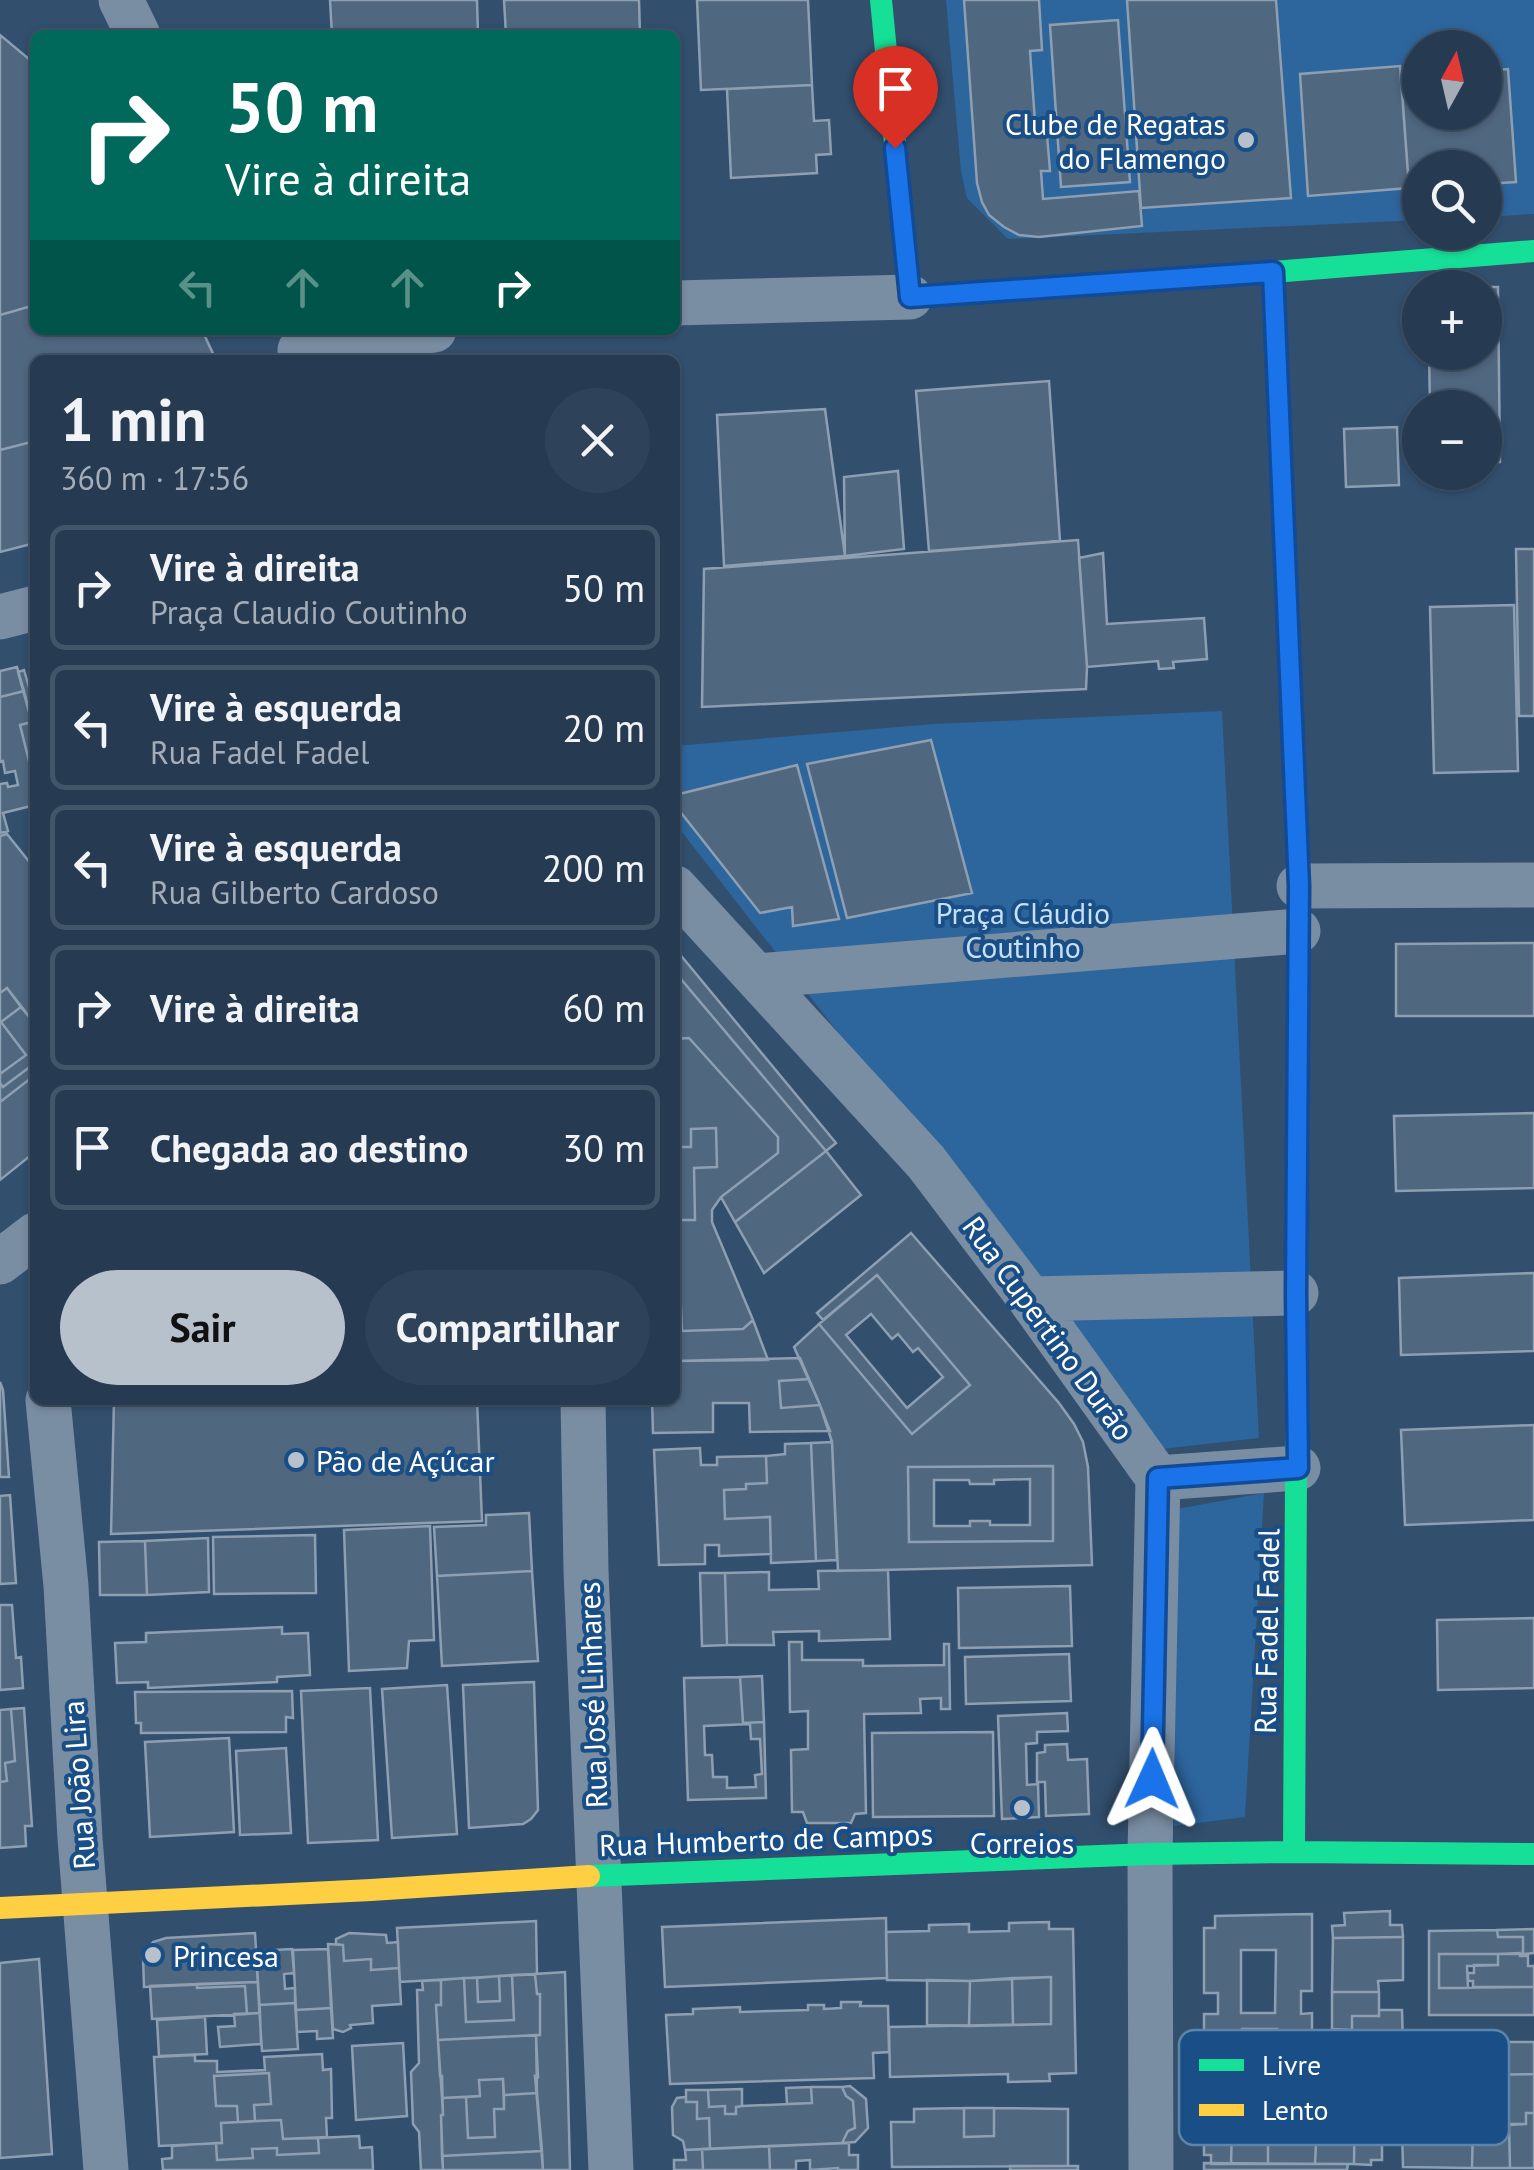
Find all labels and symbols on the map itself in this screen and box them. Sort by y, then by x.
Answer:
north arrow [1402,30,1502,130]
pin [853,46,938,149]
place label: Clube de Regatas do Flamengo [1005,104,1226,177]
marker: Clube de Regatas do Flamengo [1235,129,1257,151]
park label: Praça Cláudio Coutinho [936,893,1110,966]
street label: Rua Cupertino Durão [955,1208,1143,1448]
place label: Pão de Açúcar [316,1441,495,1480]
marker: Pão de Açúcar [285,1449,307,1471]
street label: Rua Fadel Fadel [1245,1528,1287,1734]
street label: Rua José Linhares [569,1581,615,1809]
street label: Rua João Lira [53,1699,103,1871]
position arrow [1100,1727,1204,1831]
marker: Correios [1011,1797,1033,1819]
street label: Rua Humberto de Campos [598,1814,934,1864]
place label: Correios [970,1823,1074,1862]
place label: Princesa [173,1936,279,1975]
marker: Princesa [142,1944,164,1966]
legend [1179,2030,1509,2145]
text: Livre [1262,2046,1321,2083]
text: Lento [1262,2091,1329,2128]

